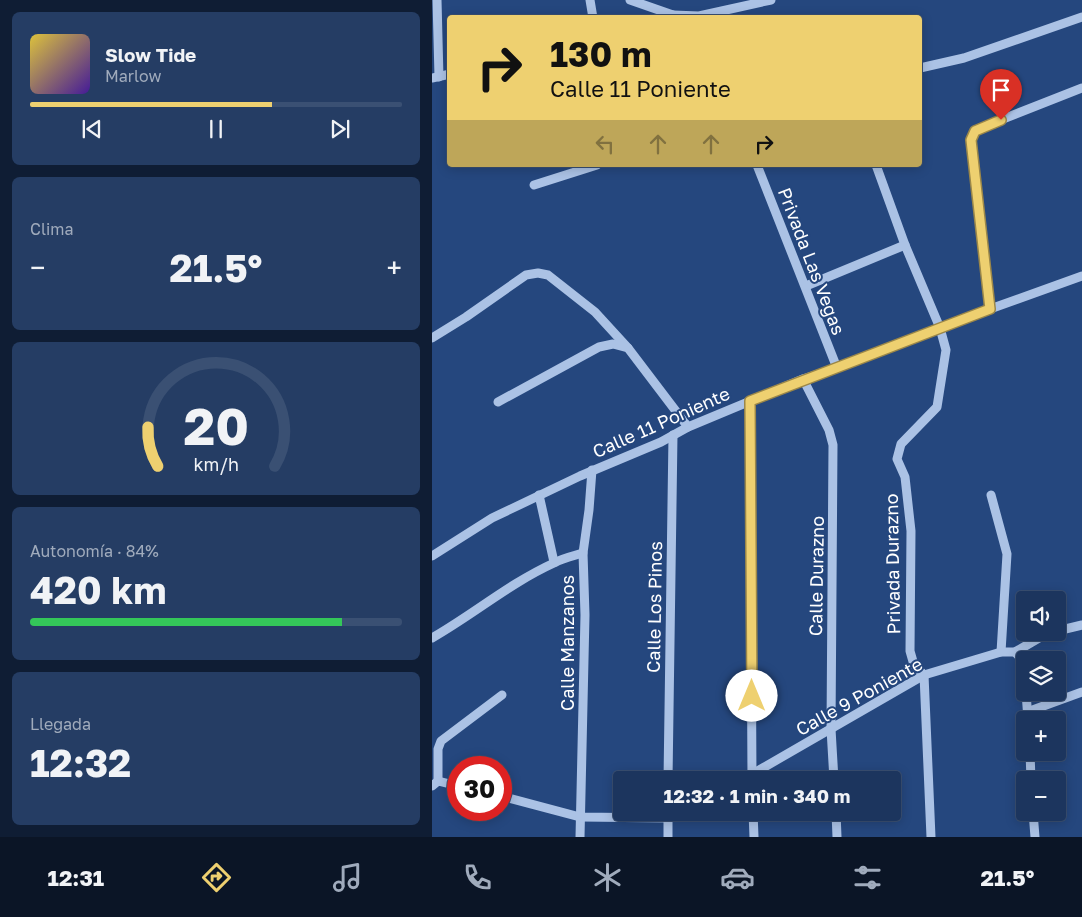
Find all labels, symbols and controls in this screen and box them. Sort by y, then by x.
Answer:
text: 130 m [550,33,652,75]
icon: right [467,35,532,100]
text: Slow Tide [105,43,196,66]
text: Marlow [105,66,161,86]
pin [980,69,1022,120]
text: Calle 11 Poniente [550,75,731,102]
icon: arrive [987,76,1015,104]
icon: previous [78,115,106,143]
icon: pause [202,115,230,143]
icon: next [326,115,354,143]
icon: left [591,130,619,158]
icon: ahead [644,130,672,158]
icon: ahead [697,130,725,158]
icon: right [750,130,778,158]
street label: Privada Las Vegas [774,184,850,338]
text: Clima [30,219,74,239]
text: 21.5° [170,245,262,290]
text: − [30,251,45,284]
text: + [387,251,402,284]
street label: Calle 11 Poniente [589,382,733,462]
text: 20 [183,394,249,456]
text: km/h [193,453,239,475]
street label: Privada Durazno [880,493,904,635]
street label: Calle Durazno [804,516,828,636]
text: Autonomía · 84% [30,541,159,561]
street label: Calle Los Pinos [642,541,666,673]
text: 420 km [30,567,166,612]
street label: Calle Manzanos [556,575,578,711]
map controls [1016,591,1066,821]
button: sound [1016,591,1066,641]
button: layers [1016,651,1066,701]
street label: Calle 9 Poniente [792,652,926,740]
position arrow [725,669,777,721]
button: + [1016,711,1066,761]
text: Llegada [30,714,91,734]
text: 12:32 [30,740,131,785]
speed limit sign: 30 [447,756,512,821]
button: − [1016,771,1066,821]
text: 12:32 · 1 min · 340 m [664,784,850,807]
icon: directions [199,860,234,895]
icon: music [330,860,365,895]
icon: phone [460,860,495,895]
icon: climate [590,860,625,895]
icon: car [720,860,755,895]
icon: filters [850,860,885,895]
text: 12:31 [48,864,104,891]
text: 21.5° [981,864,1034,891]

